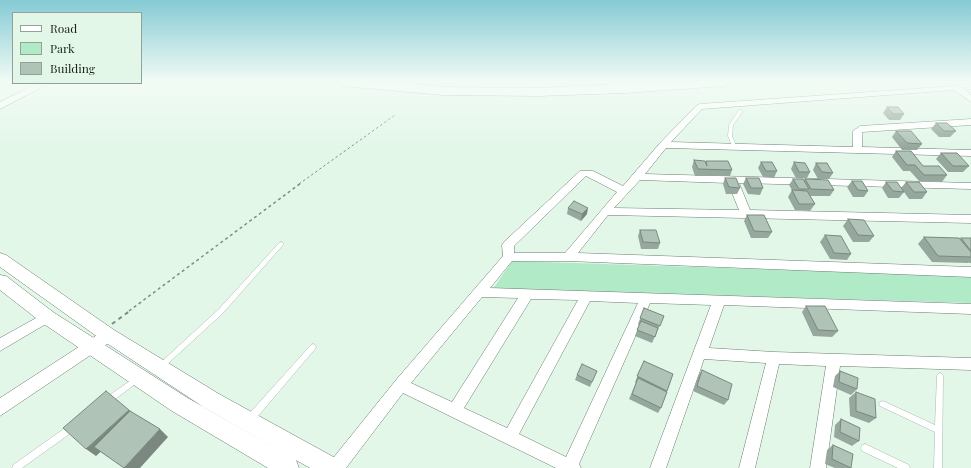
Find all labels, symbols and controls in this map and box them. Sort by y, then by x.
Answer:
legend [12,12,142,84]
text: Road [50,20,77,36]
text: Park [50,40,75,56]
text: Building [50,60,95,76]

